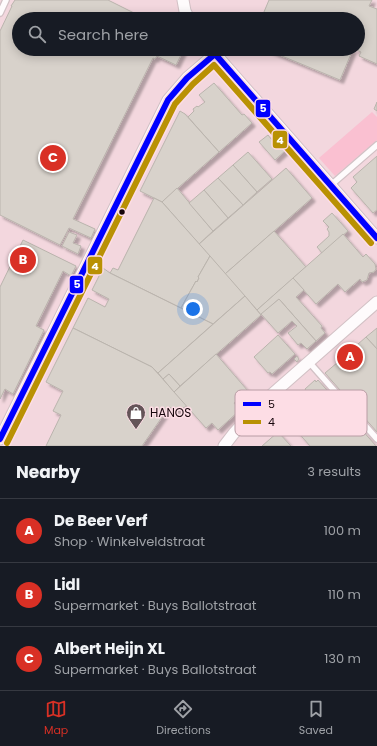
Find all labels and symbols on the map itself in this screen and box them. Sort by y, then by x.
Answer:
line badge: 5 [255,99,271,118]
text: 5 [259,100,267,116]
line badge: 4 [272,130,288,149]
text: 4 [276,132,284,148]
pin: C [40,143,66,173]
unlabelled marker [117,207,127,217]
pin: B [10,245,36,275]
line badge: 4 [87,256,103,275]
text: 4 [91,258,99,274]
line badge: 5 [69,275,84,294]
text: 5 [73,276,81,292]
your location [183,299,203,319]
pin: A [337,342,363,372]
legend [235,390,367,436]
text: 5 [268,396,275,412]
shop icon: HANOS [125,402,147,430]
place label: HANOS [150,404,191,421]
text: 4 [268,414,275,430]

